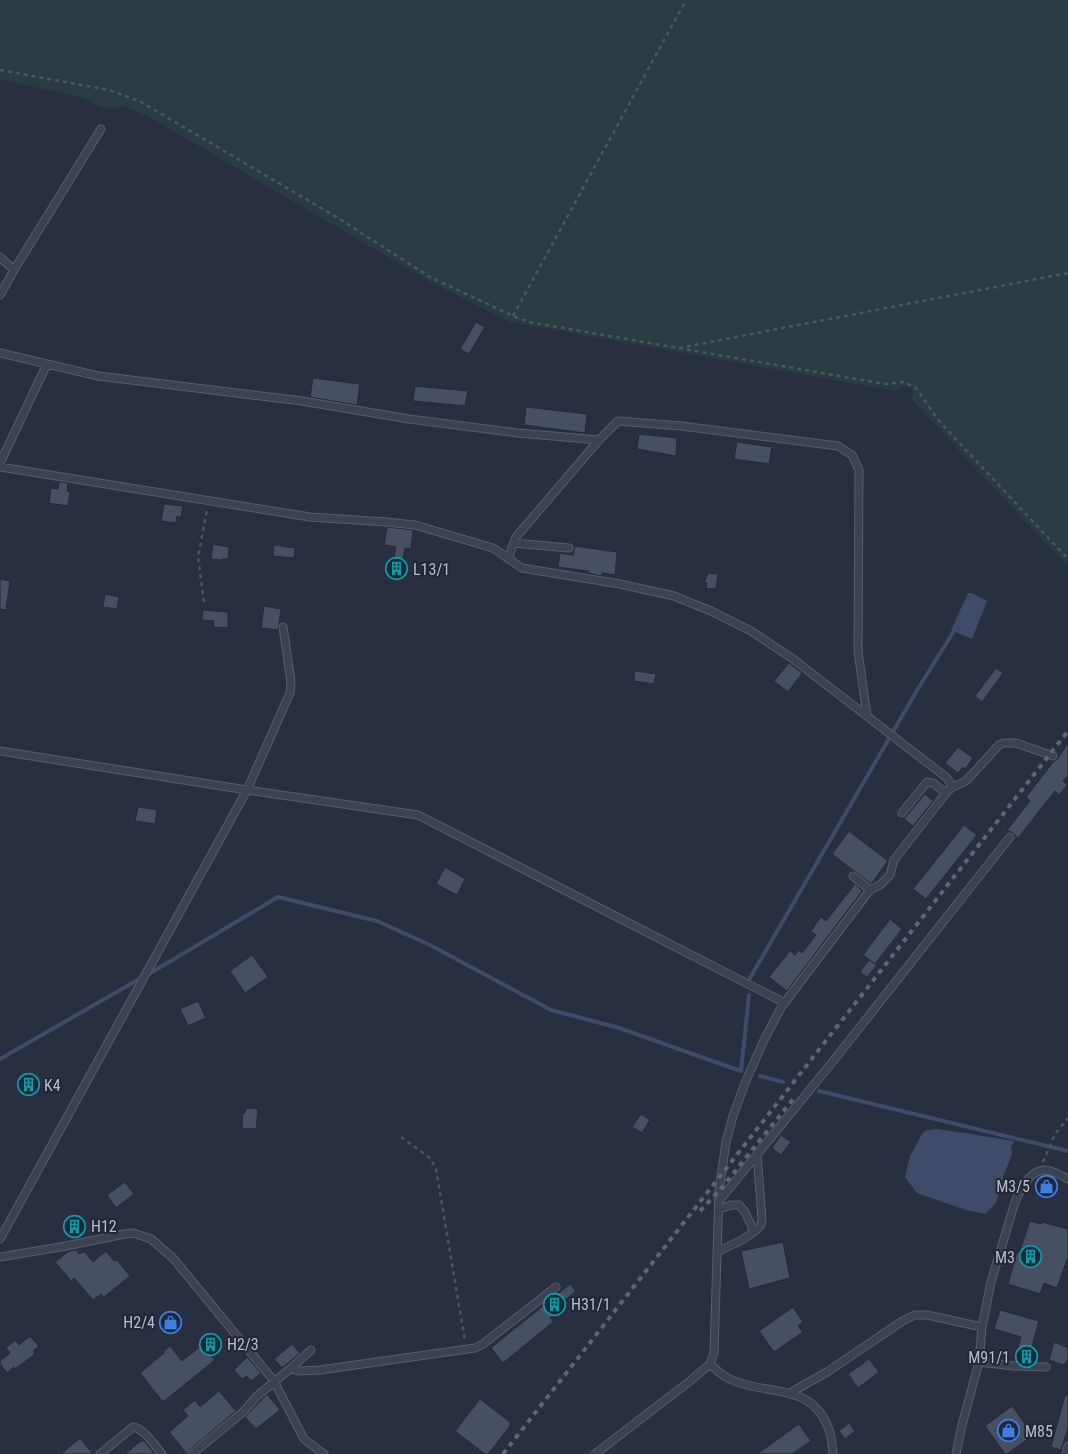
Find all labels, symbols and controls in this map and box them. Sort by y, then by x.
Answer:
building icon: L13/1 [385,557,409,581]
place label: L13/1 [413,560,450,579]
building icon: K4 [16,1073,40,1097]
place label: K4 [44,1076,61,1095]
shop icon: M3/5 [1034,1174,1058,1198]
place label: M3/5 [996,1177,1030,1196]
building icon: H12 [63,1214,87,1238]
place label: H12 [91,1217,117,1236]
building icon: M3 [1019,1245,1043,1269]
place label: M3 [995,1248,1015,1267]
building icon: H31/1 [543,1292,567,1316]
place label: H31/1 [571,1295,611,1314]
shop icon: H2/4 [159,1310,183,1334]
place label: H2/4 [123,1313,155,1332]
building icon: H2/3 [199,1332,223,1356]
place label: H2/3 [227,1335,259,1354]
building icon: M91/1 [1014,1345,1038,1369]
place label: M91/1 [968,1348,1010,1367]
shop icon: M85 [997,1419,1021,1443]
place label: M85 [1025,1422,1053,1441]

